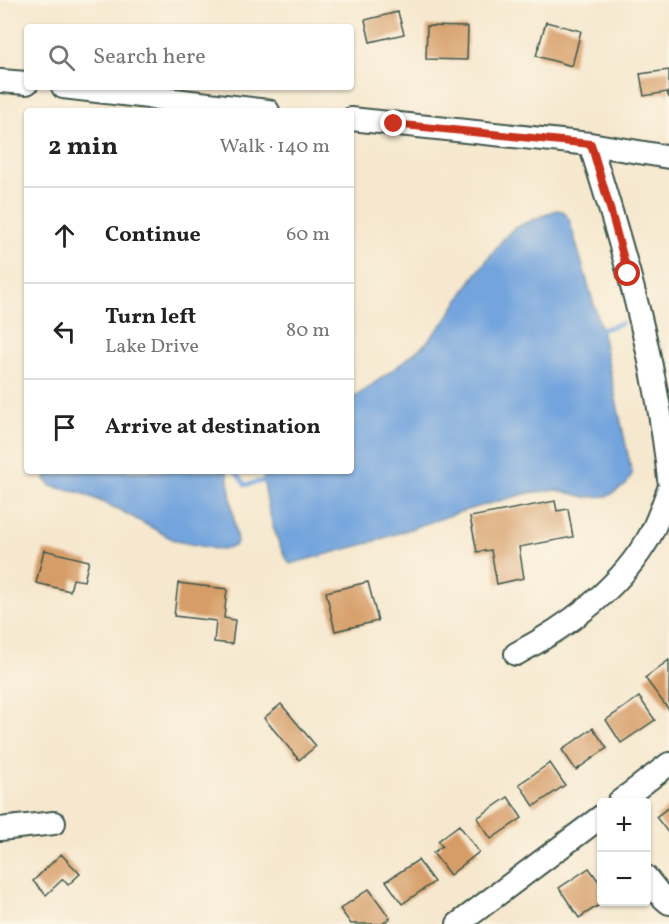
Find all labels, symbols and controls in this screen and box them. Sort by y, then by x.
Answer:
search box [24,24,354,90]
icon: search [45,41,78,74]
text: Search here [93,42,206,73]
route end [380,110,406,136]
text: 2 min [48,129,118,165]
text: Walk · 140 m [220,133,330,161]
icon: ahead [48,219,81,252]
text: Continue [105,220,201,251]
text: 60 m [286,221,330,249]
route start [614,260,640,286]
text: Turn left [105,302,196,333]
icon: left [48,315,81,348]
text: 80 m [286,317,330,345]
text: Lake Drive [105,333,199,361]
icon: arrive [48,411,81,444]
text: Arrive at destination [105,412,321,443]
map controls [597,798,651,906]
button: + [597,798,651,852]
button: − [597,852,651,906]

